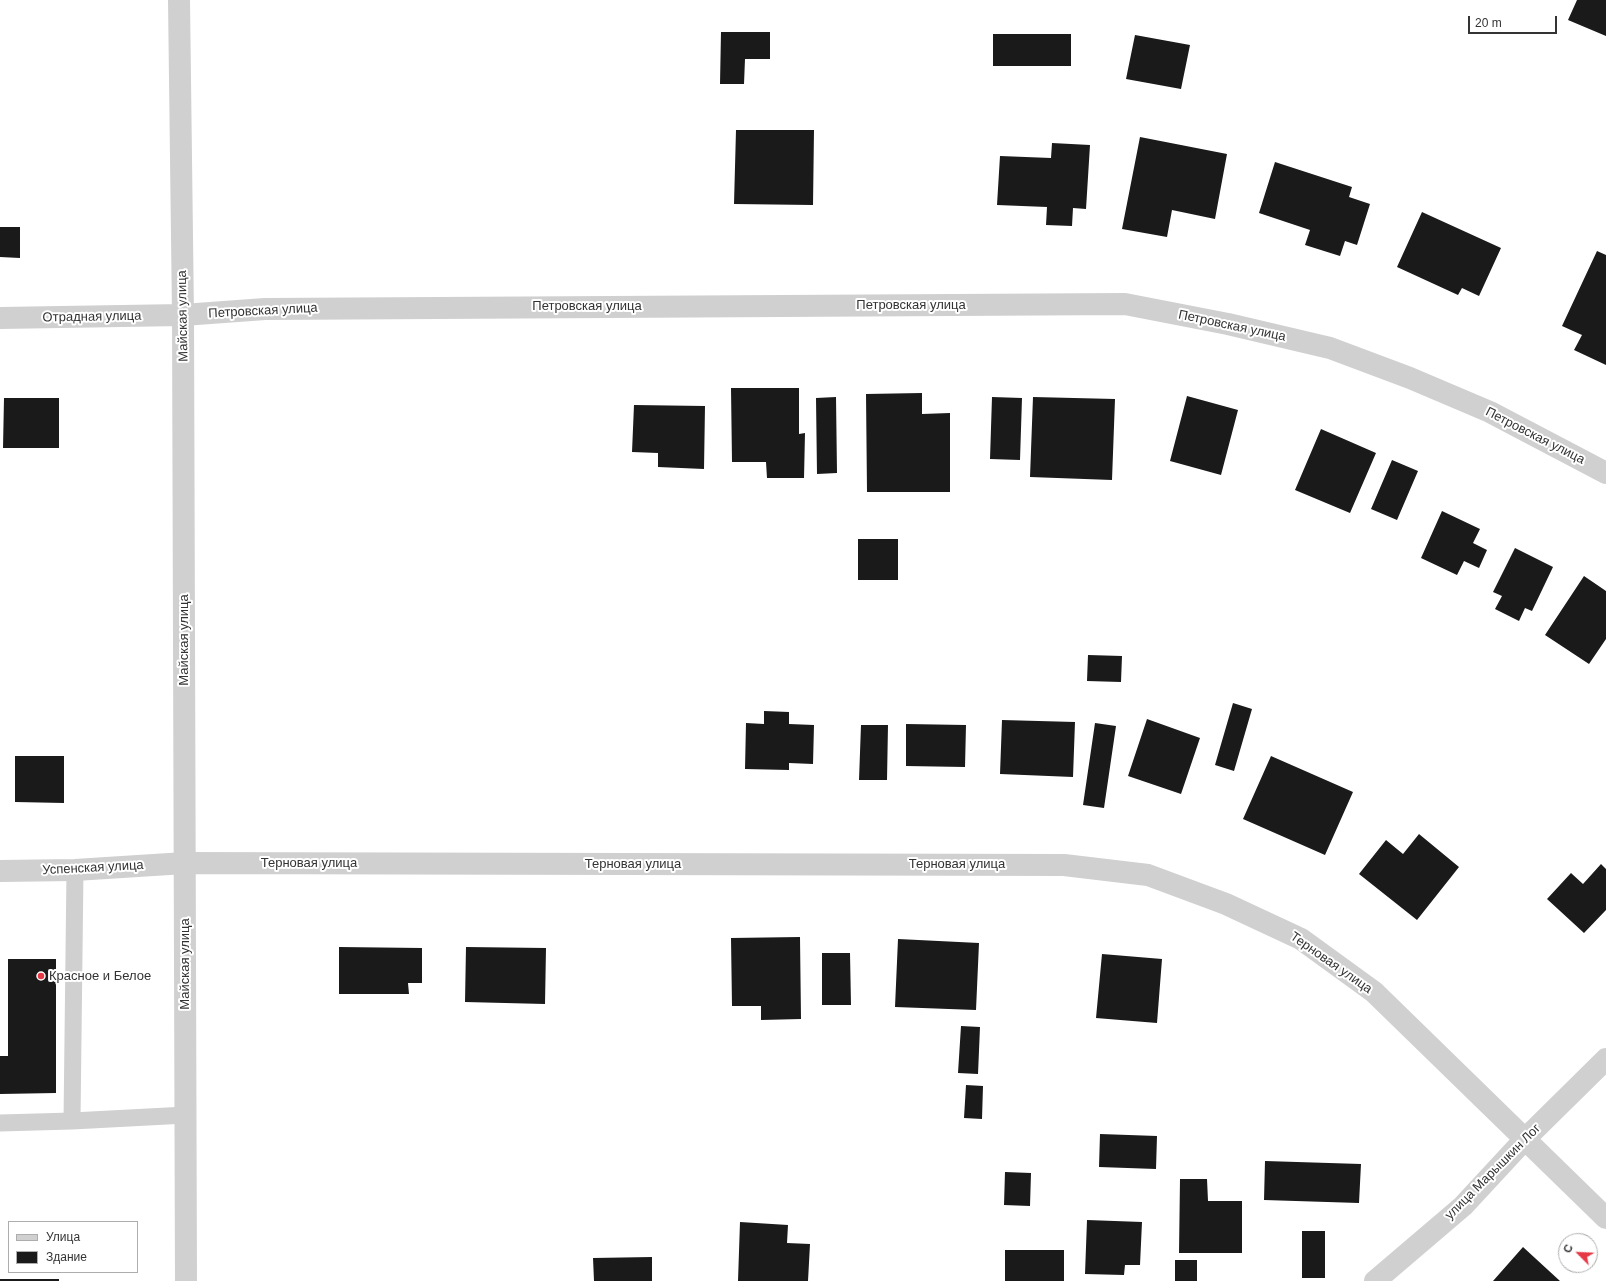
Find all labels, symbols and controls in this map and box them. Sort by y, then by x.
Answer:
scale bar [1470,8,1559,34]
text: 20 m [1475,16,1502,30]
street label: Майская улица [174,270,192,362]
street label: Петровская улица [856,297,966,313]
street label: Петровская улица [532,298,642,314]
street label: Петровская улица [208,300,318,322]
street label: Петровская улица [1177,307,1287,345]
street label: Отрадная улица [42,308,142,326]
street label: Петровская улица [1483,404,1587,468]
street label: Майская улица [176,594,192,686]
street label: Терновая улица [261,855,357,871]
street label: Терновая улица [585,856,681,872]
street label: Терновая улица [909,856,1005,872]
street label: Успенская улица [42,858,144,878]
street label: Майская улица [177,918,193,1010]
street label: Терновая улица [1287,929,1375,997]
place label: Красное и Белое [49,968,151,984]
marker: Красное и Белое [36,971,46,981]
street label: улица Марышкин Лог [1442,1121,1544,1223]
legend [8,1221,138,1273]
text: Улица [46,1230,80,1244]
north arrow [1558,1233,1598,1273]
text: С [1561,1242,1575,1255]
text: Здание [46,1250,87,1264]

